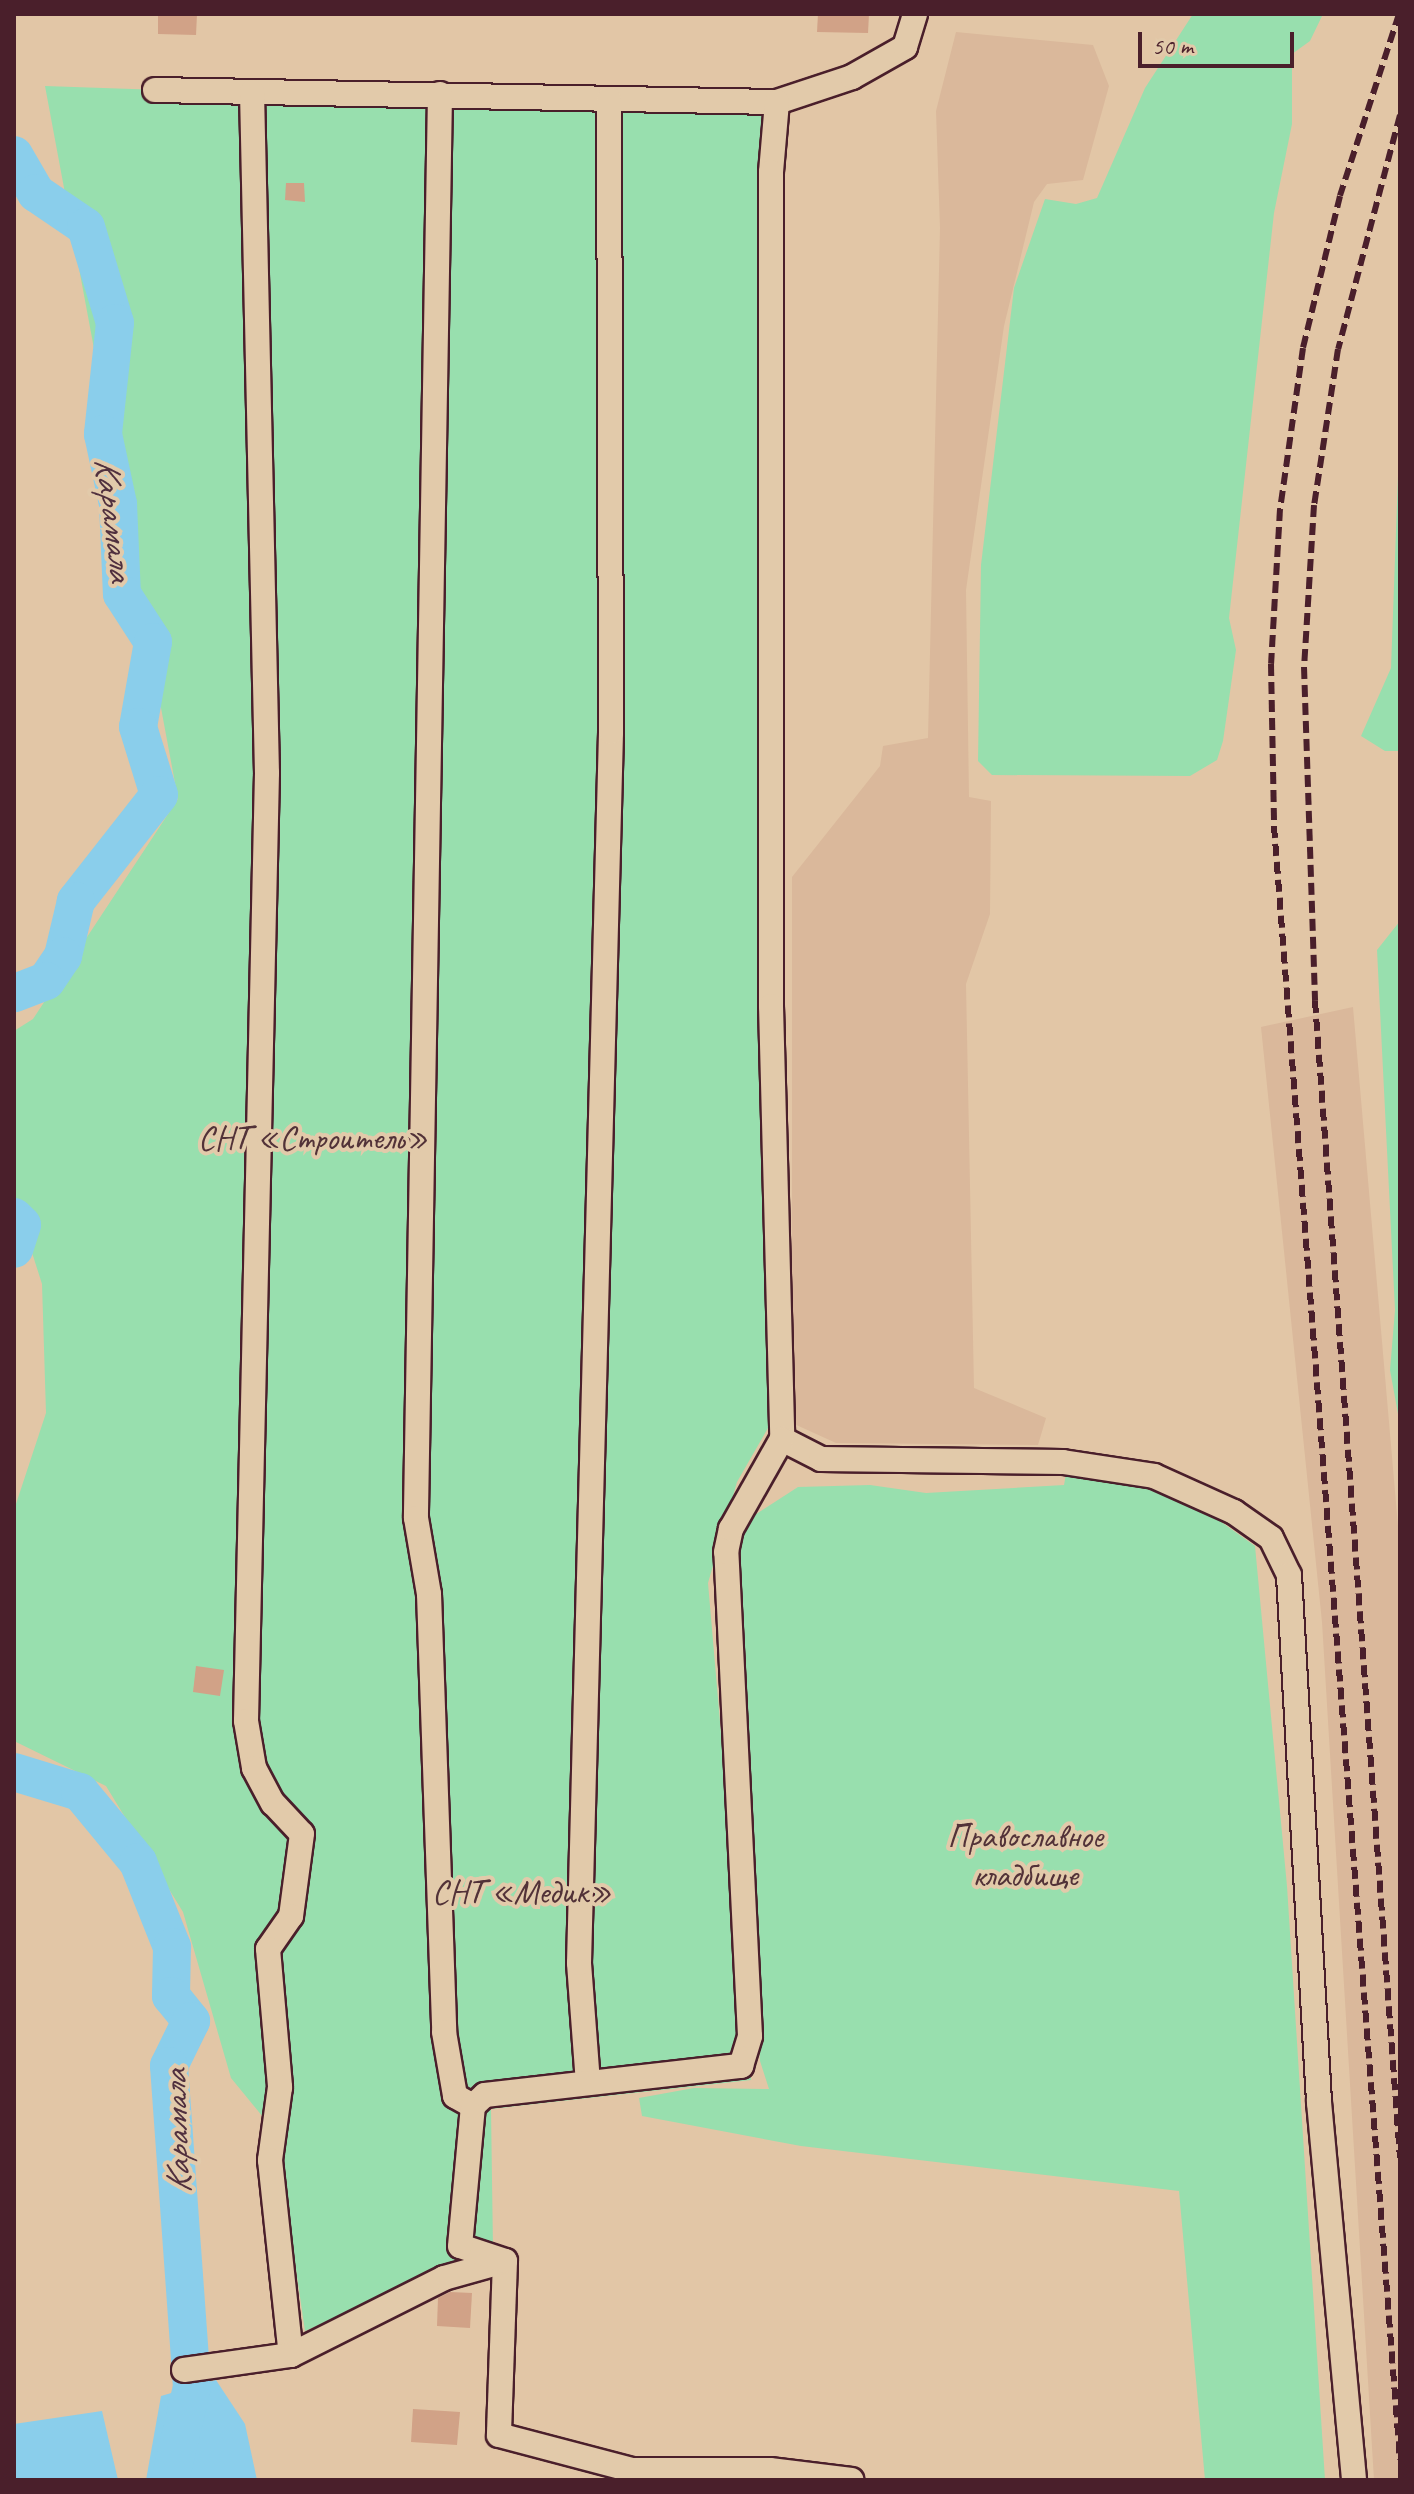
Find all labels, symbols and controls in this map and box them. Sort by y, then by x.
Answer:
scale bar [1142,16,1298,66]
text: 50 m [1152,31,1193,61]
water label: Карамала [85,455,143,583]
park label: СНТ «Строитель» [198,1118,428,1158]
park label: Православное кладбище [947,1815,1103,1894]
park label: СНТ «Медик» [432,1872,612,1912]
water label: Карамала [153,2070,201,2194]

